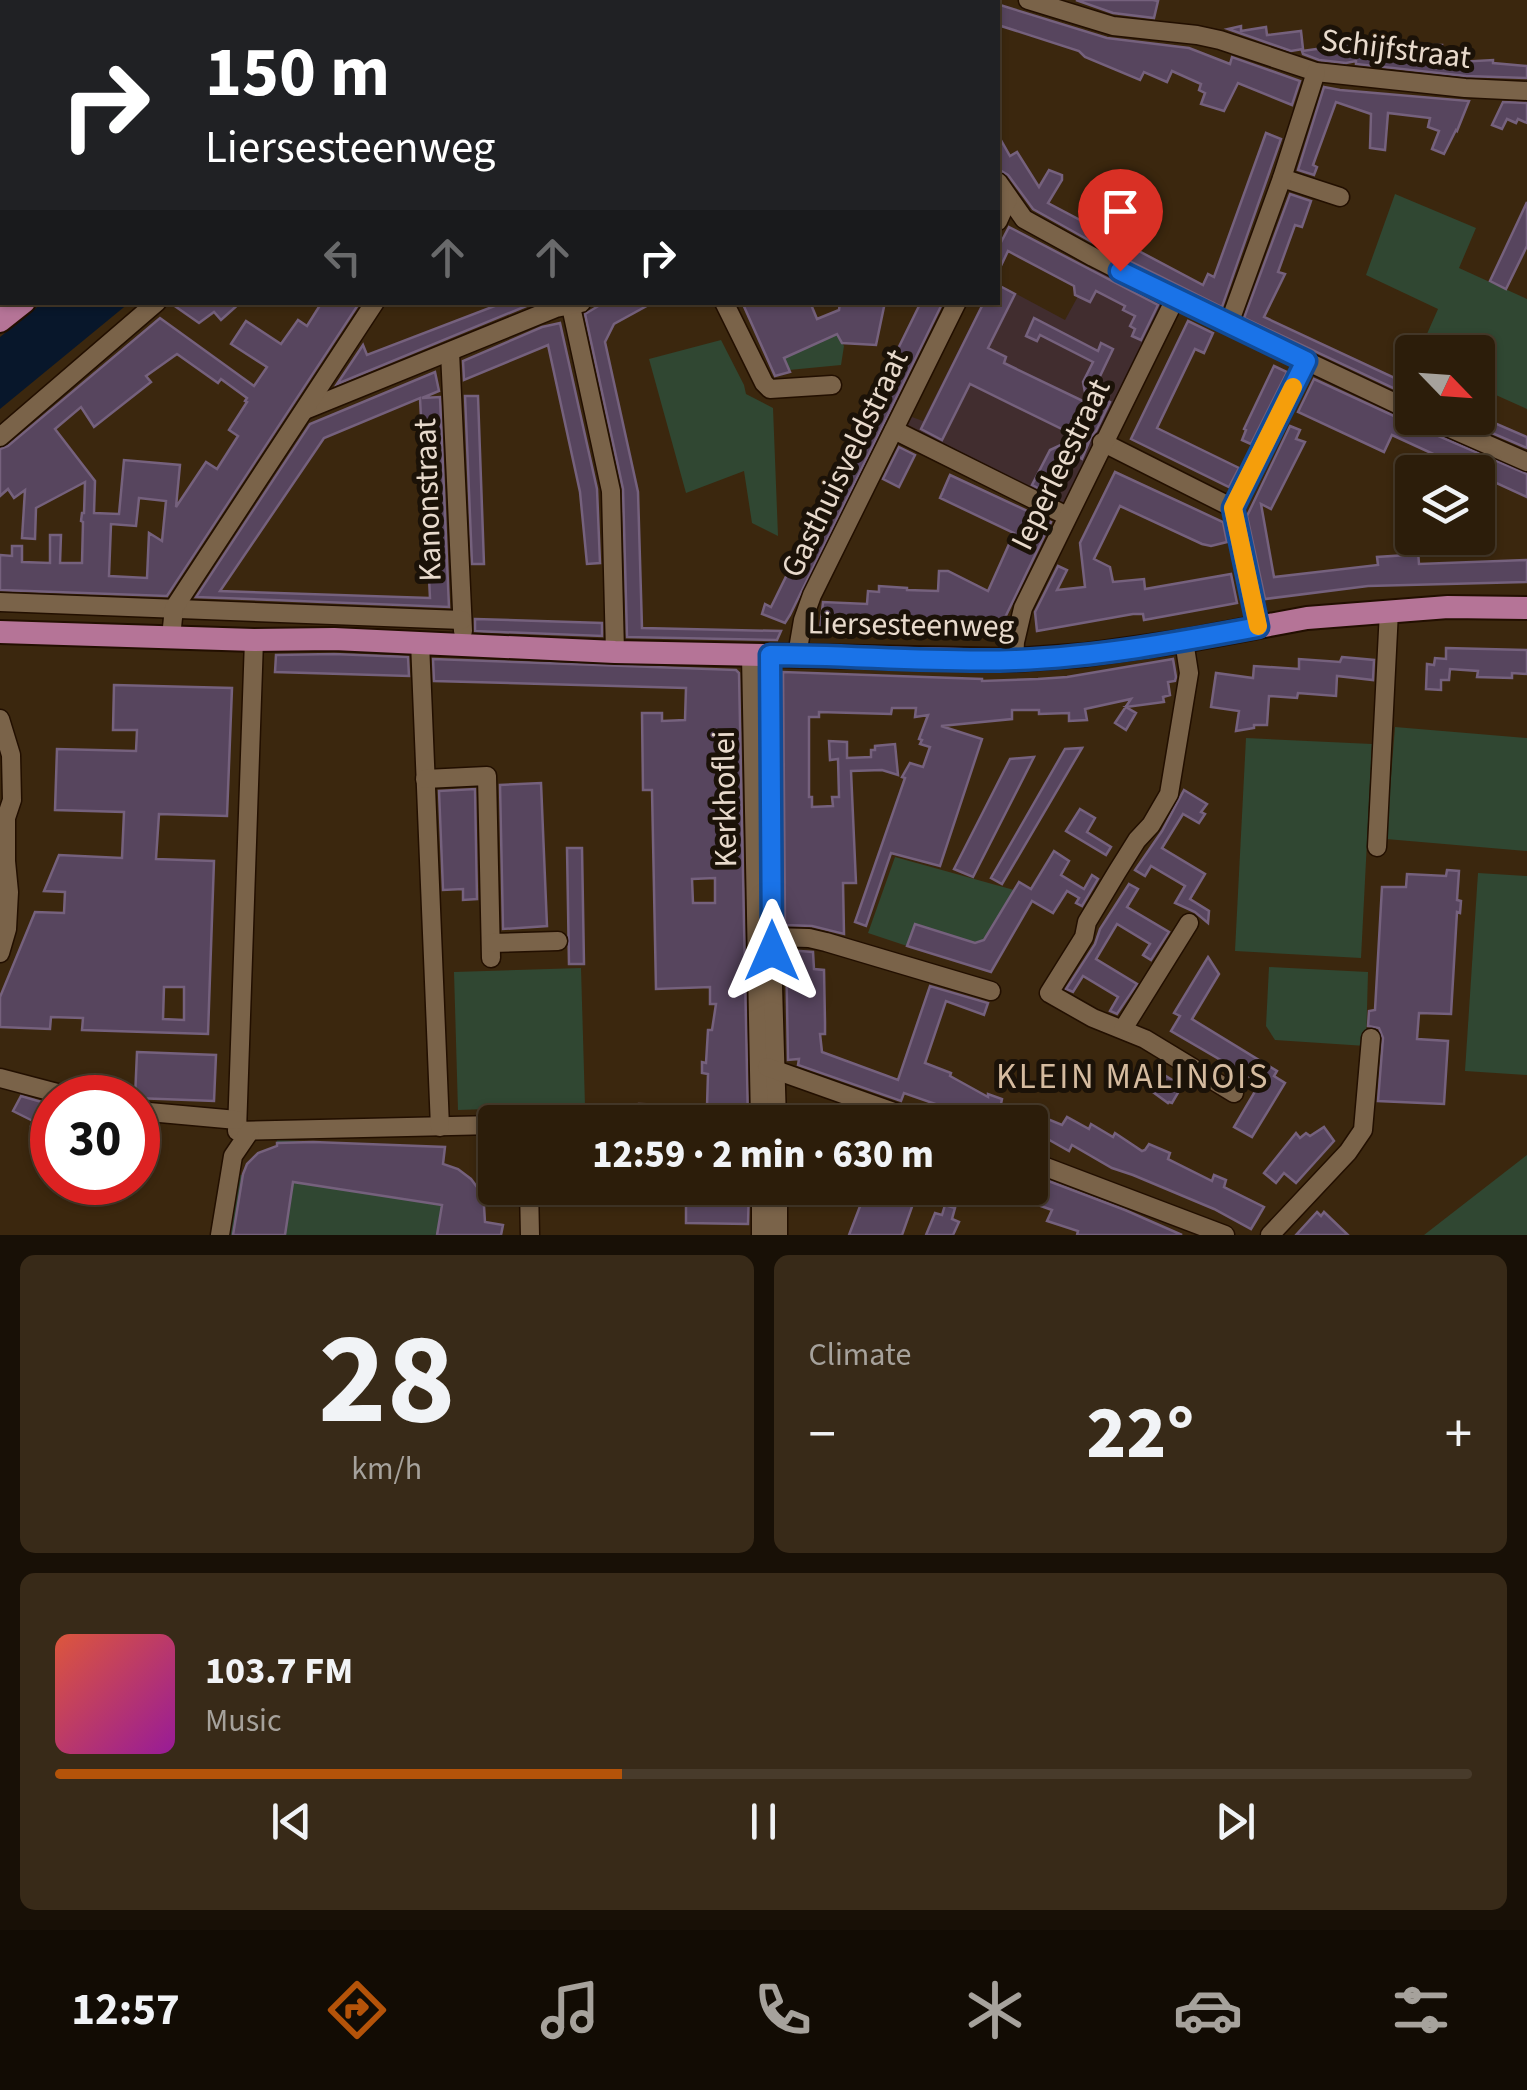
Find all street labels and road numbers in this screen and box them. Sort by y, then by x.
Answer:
street label: Schijfstraat [1318,17,1474,81]
street label: Gasthuisveldstraat [770,341,920,585]
street label: Ieperleestraat [1000,371,1122,558]
street label: Kanonstraat [402,417,454,583]
street label: Liersesteenweg [807,600,1015,650]
street label: Kerkhoflei [701,730,749,868]

